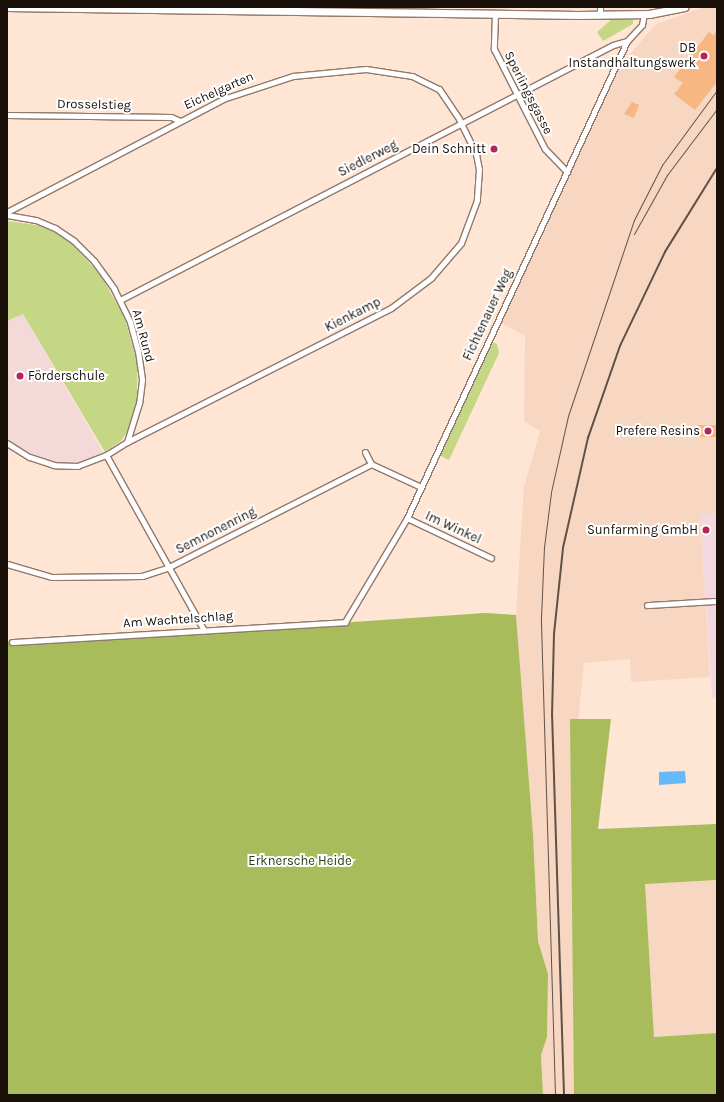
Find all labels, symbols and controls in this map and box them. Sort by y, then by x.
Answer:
place label: DB Instandhaltungswerk [569,41,696,72]
street label: Sperlingsgasse [500,49,556,137]
marker: DB Instandhaltungswerk [699,51,709,61]
street label: Eichelgarten [182,69,256,113]
street label: Drosselstieg [57,97,131,113]
street label: Siedlerweg [336,137,400,181]
place label: Dein Schnitt [412,141,486,157]
marker: Dein Schnitt [489,144,499,154]
street label: Fichtenauer Weg [460,267,516,363]
street label: Kienkamp [322,294,384,336]
street label: Am Rund [128,308,158,364]
place label: Förderschule [28,368,105,384]
marker: Förderschule [15,371,25,381]
place label: Prefere Resins [616,423,700,439]
marker: Prefere Resins [703,426,713,436]
street label: Semnonenring [173,504,259,558]
street label: Im Winkel [423,508,483,548]
place label: Sunfarming GmbH [587,522,698,538]
marker: Sunfarming GmbH [701,525,711,535]
street label: Am Wachtelschlag [122,608,234,632]
park label: Erknersche Heide [248,853,352,869]

